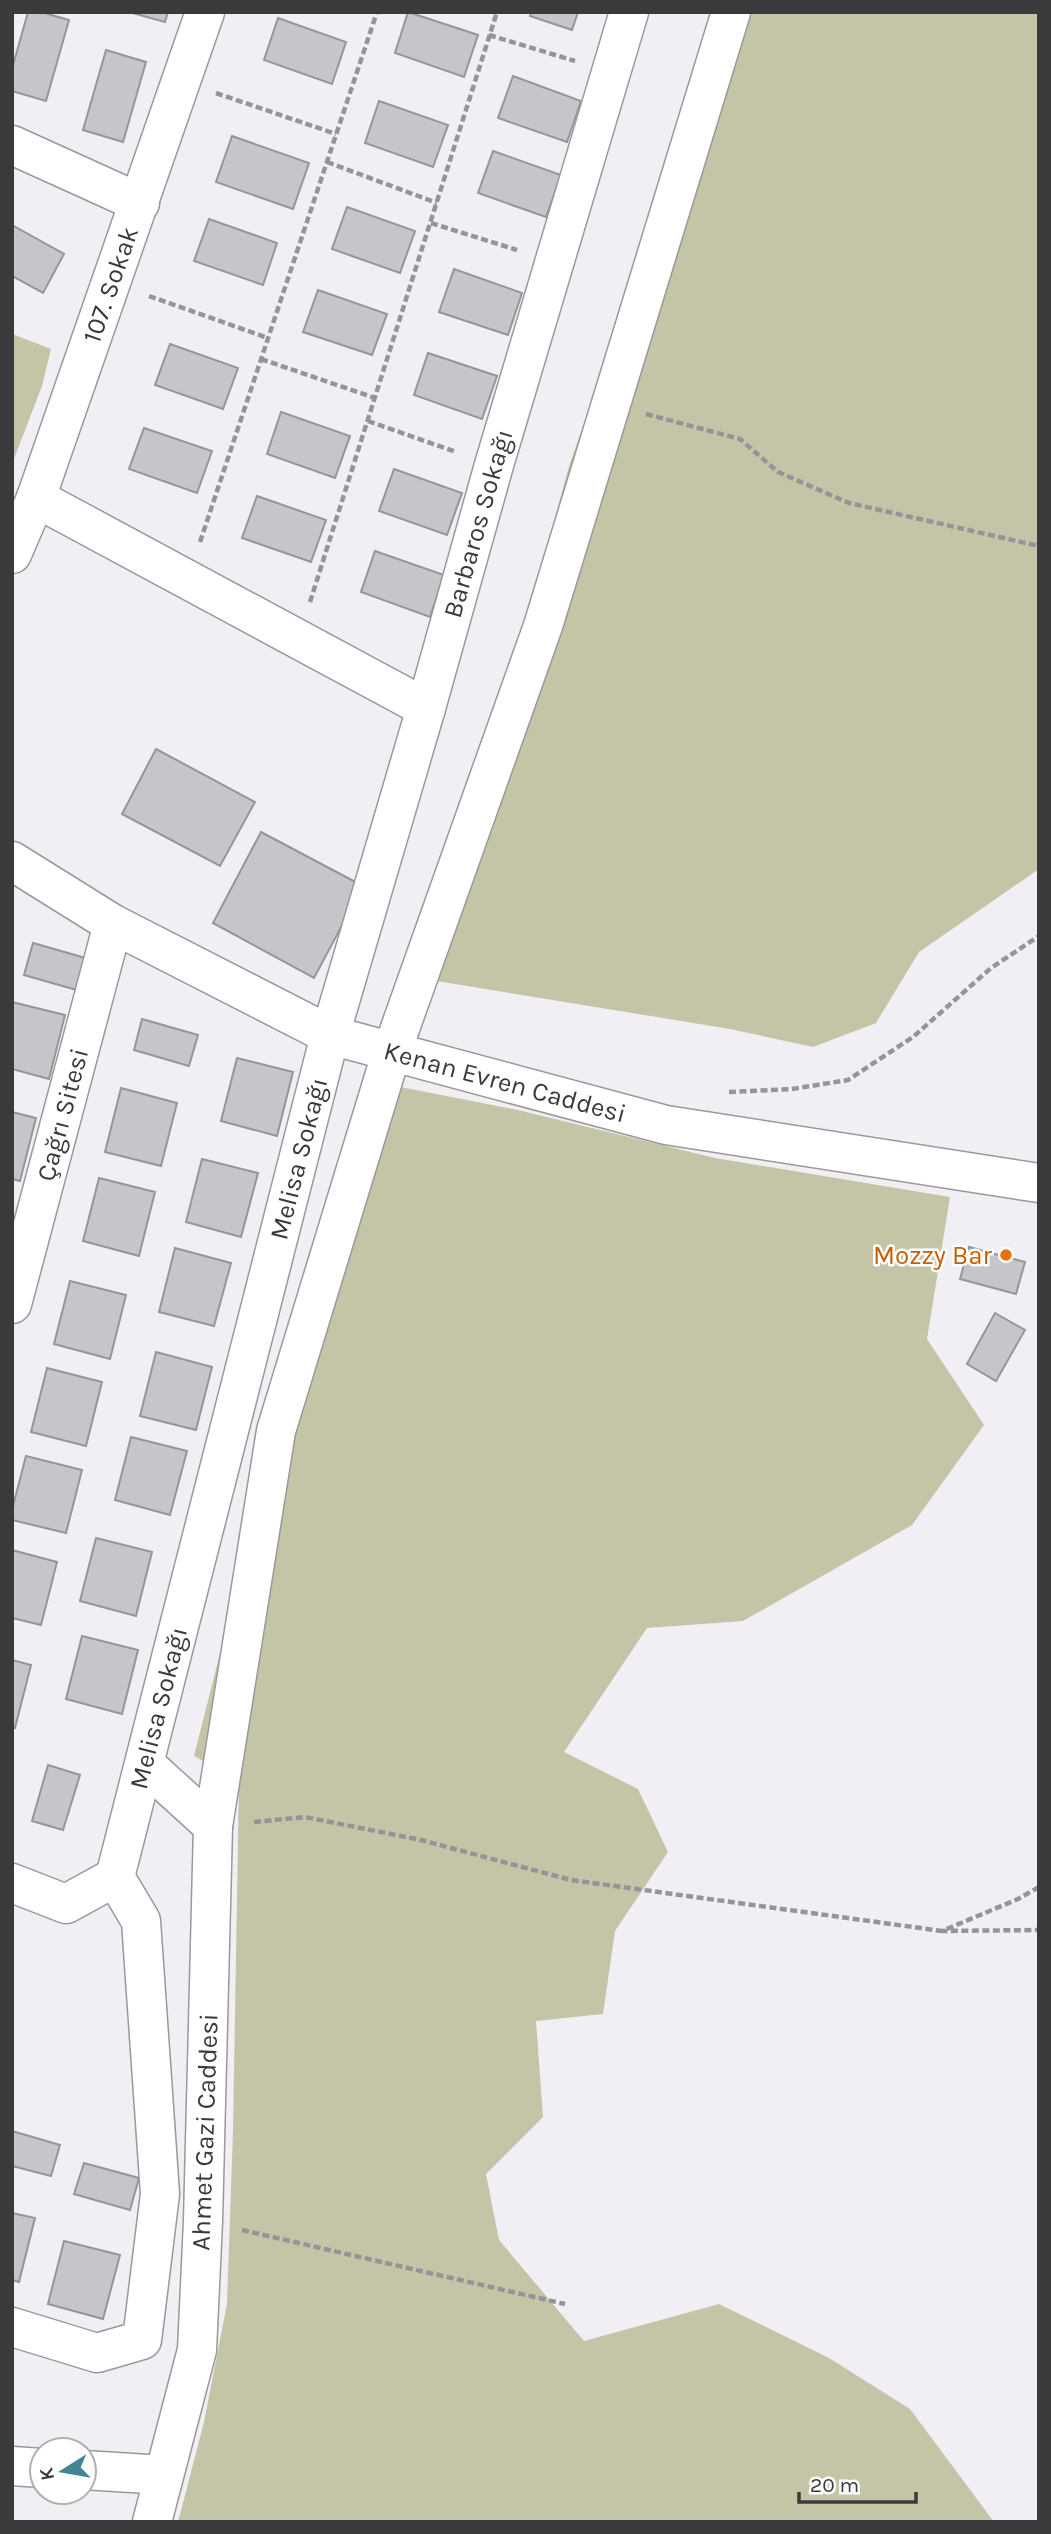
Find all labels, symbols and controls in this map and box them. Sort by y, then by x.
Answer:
street label: 107. Sokak [76,222,145,347]
street label: Barbaros Sokağı [436,426,519,621]
street label: Kenan Evren Caddesi [381,1035,629,1129]
street label: Çağrı Sitesi [30,1045,95,1184]
street label: Melisa Sokağı [263,1074,334,1243]
place label: Mozzy Bar [873,1240,993,1271]
marker: Mozzy Bar [998,1247,1014,1263]
street label: Melisa Sokağı [123,1624,194,1792]
street label: Ahmet Gazi Caddesi [185,2013,225,2251]
north arrow [28,2436,98,2506]
scale bar [799,2460,916,2504]
text: K [35,2465,59,2482]
text: 20 m [810,2473,859,2497]

